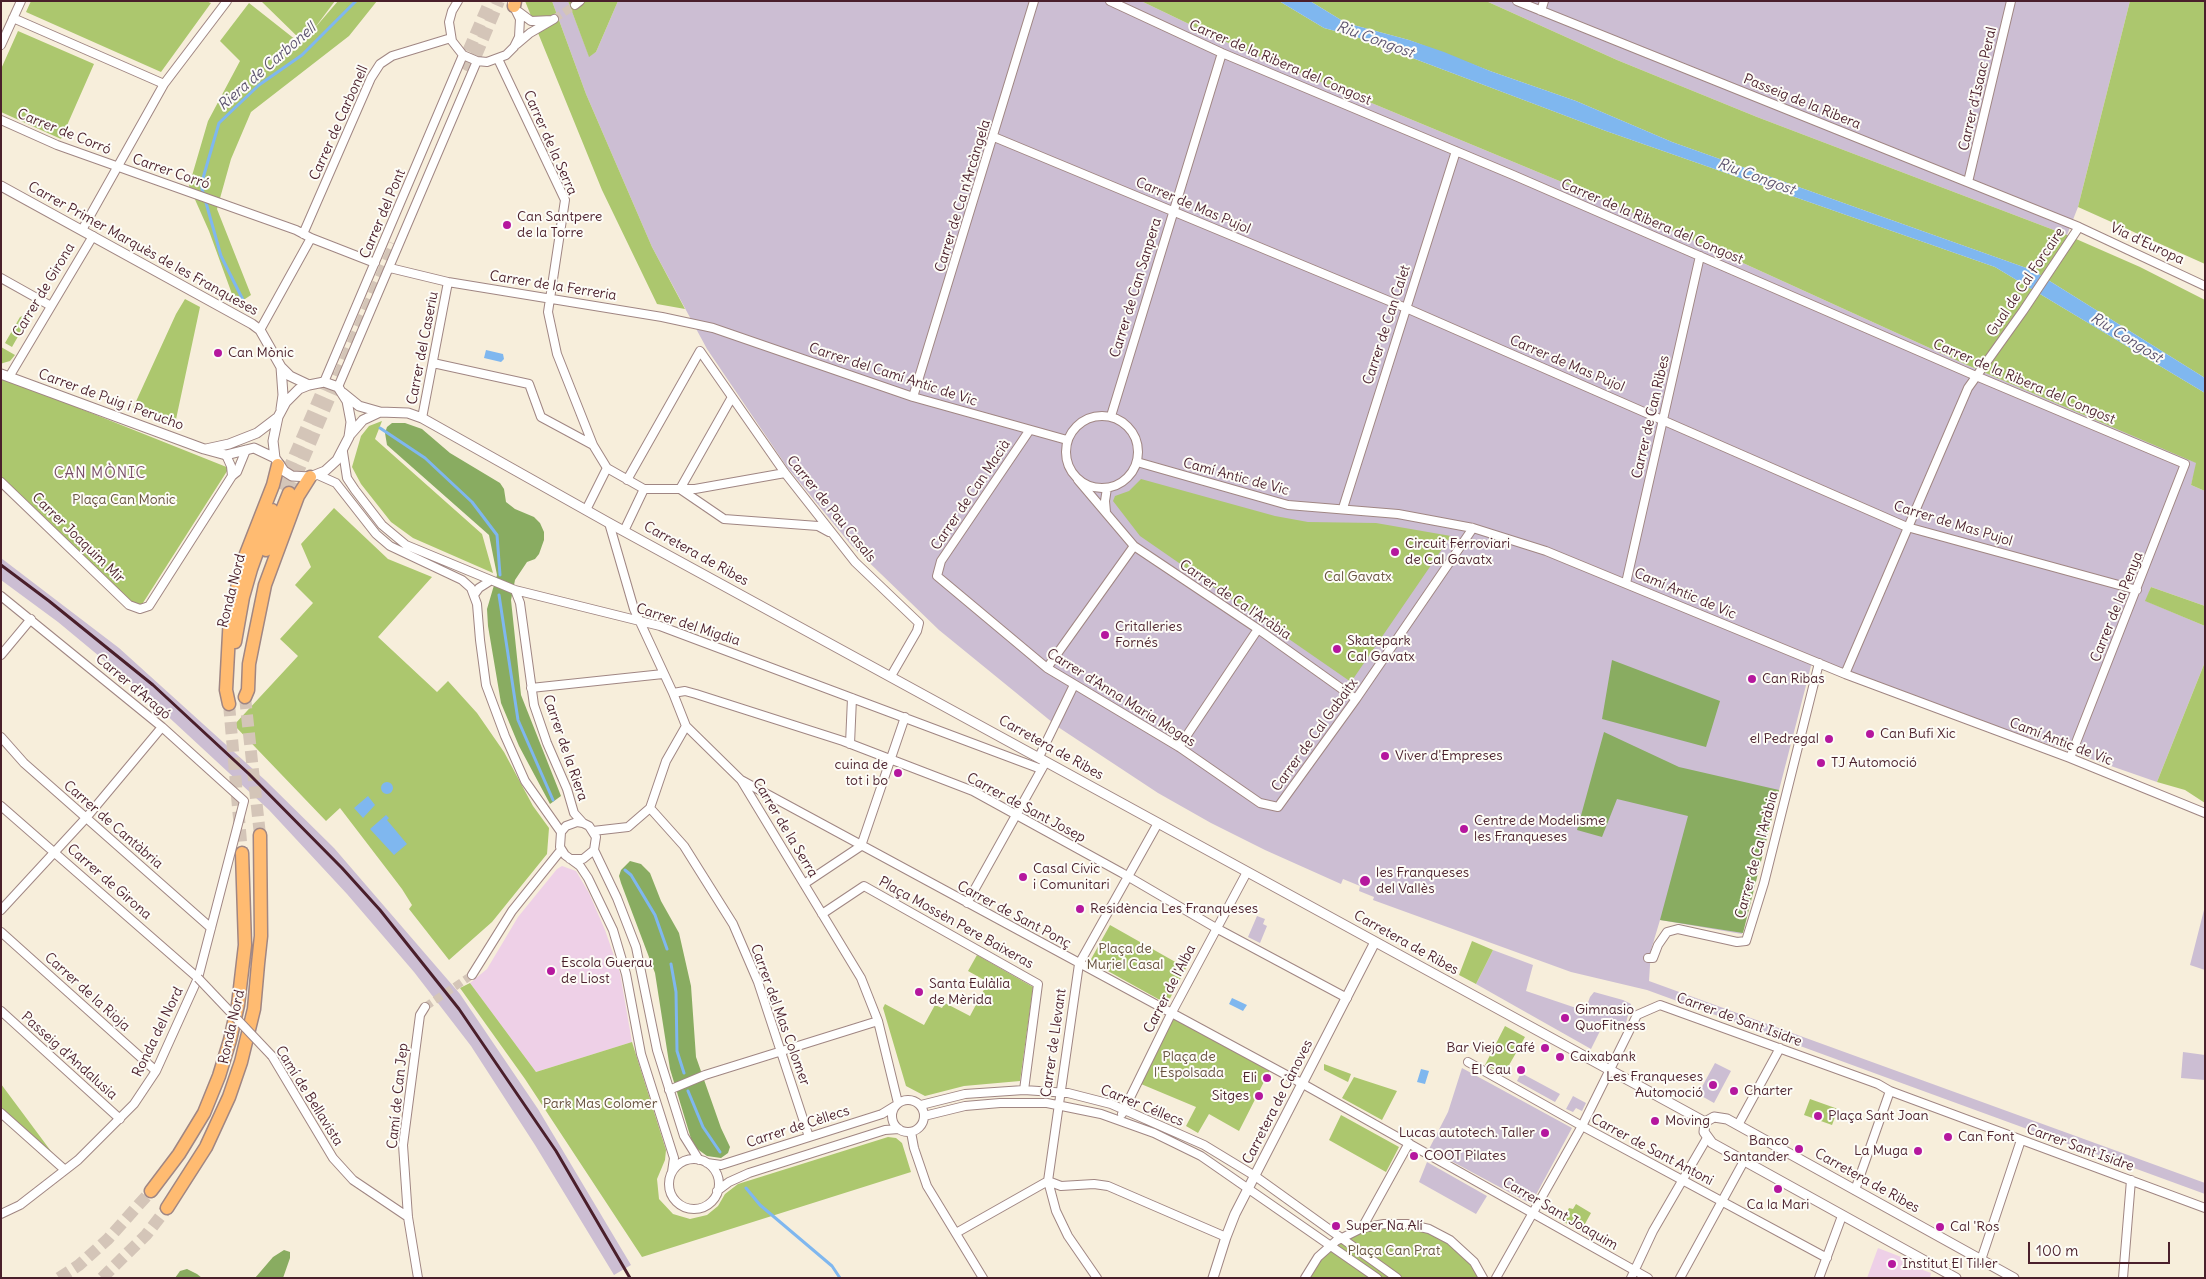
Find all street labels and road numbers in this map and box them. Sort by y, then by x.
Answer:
street label: Carrer de la Ribera del Congost [1186,17,1374,109]
street label: Carrer d'Isaac Peral [1956,25,2000,153]
street label: Carrer de Carbonell [306,63,372,183]
street label: Passeig de la Ribera [1741,71,1863,133]
street label: Carrer de la Serra [519,88,581,198]
street label: Carrer de Corró [15,106,113,158]
street label: Carrer de Ca n'Arcàngela [932,118,994,274]
street label: Carrer Corró [130,151,212,193]
street label: Carrer del Pont [357,167,409,261]
street label: Carrer de Mas Pujol [1133,174,1253,238]
street label: Carrer de la Ribera del Congost [1558,176,1746,268]
street label: Carrer Primer Marquès de les Franqueses [25,178,261,320]
street label: Carrer de Can Sanpera [1107,216,1165,360]
street label: Via d'Europa [2107,220,2187,268]
street label: Gual de Cal Forcaire [1984,225,2068,339]
street label: Carrer de Girona [9,240,79,340]
street label: Carrer de Can Calet [1360,263,1414,387]
street label: Carrer de la Ferreria [488,268,618,304]
street label: Carrer del Caseriu [404,290,442,406]
street label: Carrer de Mas Pujol [1507,332,1627,396]
street label: Carrer de la Ribera del Congost [1930,336,2118,428]
street label: Carrer del Camí Antic de Vic [807,340,979,410]
street label: Carrer de Can Ribes [1629,354,1673,480]
street label: Carrer de Puig i Perucho [36,366,186,434]
street label: Carrer de Can Macià [928,437,1014,553]
street label: Carrer de Pau Casals [783,452,879,566]
street label: Camí Antic de Vic [1181,455,1291,499]
street label: Carrer Joaquim Mir [28,489,128,587]
street label: Carrer de Mas Pujol [1892,498,2014,550]
street label: Carretera de Ribes [641,518,751,590]
street label: Carrer de la Penya [2087,549,2147,665]
street label: Ronda Nord [215,552,249,630]
street label: Carrer de Ca l'Aràbia [1176,556,1294,644]
street label: Camí Antic de Vic [1631,565,1739,623]
street label: Carrer del Migdia [634,600,742,650]
street label: Carrer d'Anna Maria Mogas [1043,645,1199,751]
street label: Carrer d'Aragó [92,651,174,723]
street label: Carrer de Cal Gabaitx [1268,675,1362,795]
street label: Carrer de la Riera [539,693,591,803]
street label: Carretera de Ribes [996,712,1106,784]
street label: Camí Antic de Vic [2007,715,2115,769]
street label: Carrer de Sant Josep [964,770,1088,846]
street label: Carrer de la Serra [749,775,821,881]
street label: Carrer de Cantàbria [60,777,166,873]
street label: Carrer de Ca l'Aràbia [1732,790,1782,920]
street label: Carrer de Girona [63,841,155,923]
street label: Plaça Mossèn Pere Baixeras [876,873,1036,973]
street label: Carrer de Sant Ponç [954,878,1074,952]
street label: Carretera de Ribes [1351,907,1461,979]
street label: Carrer del Mas Colomer [747,942,813,1088]
street label: Carrer de l'Alba [1141,942,1199,1036]
street label: Carrer de la Rioja [41,949,133,1035]
street label: Ronda del Nord [129,984,187,1080]
street label: Ronda Nord [215,988,249,1066]
street label: Carrer de Llevant [1038,988,1070,1098]
street label: Carrer de Sant Isidre [1674,989,1804,1051]
street label: Passeig d'Andalusia [18,1009,120,1103]
street label: Carretera de Cànoves [1239,1037,1317,1167]
street label: Camí de Can Jep [384,1042,412,1150]
street label: Camí de Bellavista [271,1043,347,1149]
street label: Carrer Céllecs [1098,1082,1186,1130]
street label: Carrer de Cèllecs [744,1102,852,1152]
street label: Carrer de Sant Antoni [1588,1111,1716,1189]
street label: Carrer Sant Isidre [2024,1121,2136,1175]
street label: Carretera de Ribes [1812,1145,1922,1217]
street label: Carrer Sant Joaquim [1499,1174,1621,1254]

